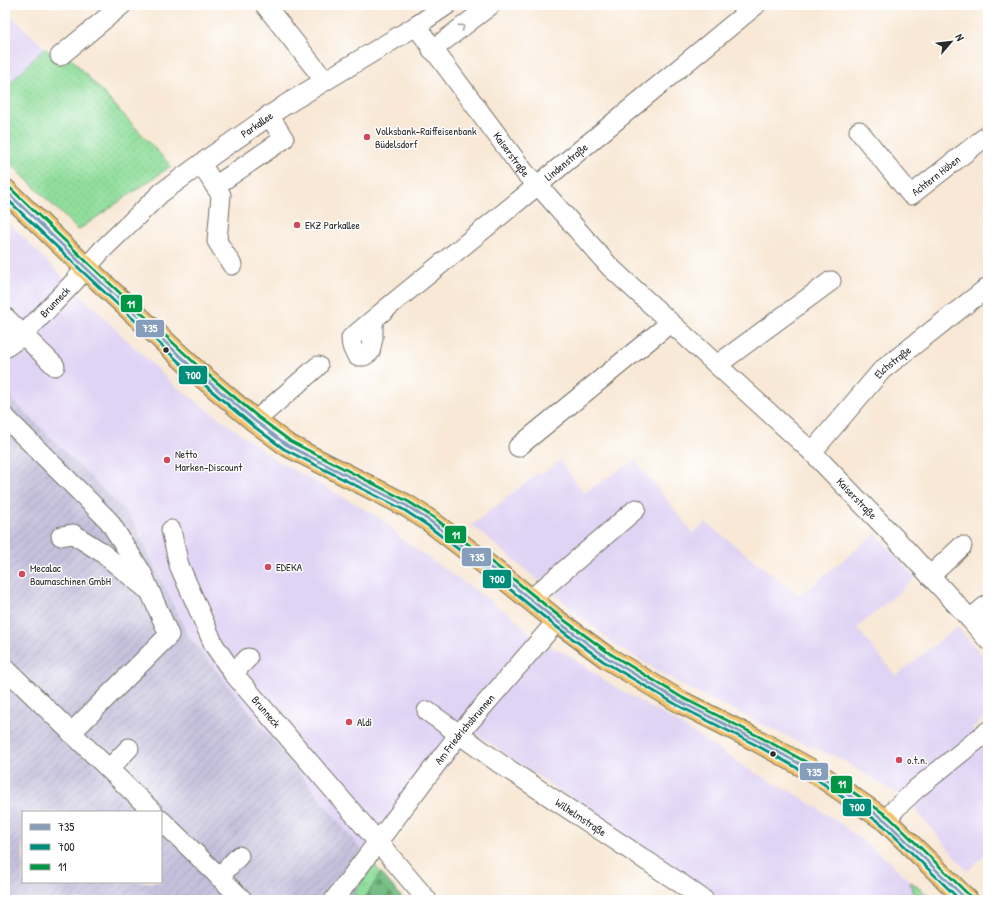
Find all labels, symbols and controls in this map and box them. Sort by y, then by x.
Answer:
north arrow [931,22,971,62]
one-way arrow [457,25,464,32]
text: N [952,31,967,43]
street label: Parkallee [238,108,276,141]
place label: Volksbank-Raiffeisenbank Büdelsdorf [375,124,477,151]
street label: Kaiserstraße [490,129,533,180]
marker: Volksbank-Raiffeisenbank Büdelsdorf [362,132,372,142]
street label: Lindenstraße [541,140,591,184]
street label: Achtern Höben [909,152,963,199]
place label: EKZ Parkallee [305,218,361,232]
marker: EKZ Parkallee [292,220,302,230]
street label: Brunneck [37,283,73,320]
line badge: 11 [120,294,143,313]
text: 11 [127,297,135,311]
line badge: 735 [135,319,165,338]
text: 735 [141,321,158,335]
street label: Elchstraße [871,343,914,381]
unlabelled marker [161,345,171,355]
line badge: 700 [178,365,208,385]
text: 700 [184,368,201,382]
place label: Netto Marken-Discount [175,447,242,474]
marker: Netto Marken-Discount [162,455,172,465]
street label: Kaiserstraße [833,475,880,522]
line badge: 11 [444,525,467,544]
text: 11 [452,528,460,542]
line badge: 735 [461,547,492,567]
text: 735 [468,550,485,564]
place label: EDEKA [276,560,303,574]
place label: Mecalac Baumaschinen GmbH [30,561,111,588]
marker: EDEKA [263,562,273,572]
marker: Mecalac Baumaschinen GmbH [17,569,27,579]
line badge: 700 [482,569,512,589]
text: 700 [488,572,505,586]
street label: Am Friedrichsbrunnen [431,691,498,767]
street label: Brunneck [249,693,284,731]
place label: Aldi [357,715,372,729]
marker: Aldi [344,717,354,727]
unlabelled marker [768,749,778,759]
place label: o.t.n. [907,753,927,767]
marker: o.t.n. [894,755,904,765]
line badge: 735 [799,762,829,781]
text: 735 [805,765,822,779]
line badge: 11 [830,775,853,794]
text: 11 [838,777,846,791]
street label: Wilhelmstraße [553,795,610,840]
line badge: 700 [842,798,872,817]
text: 700 [848,800,865,814]
legend [22,811,162,883]
text: 735 [58,818,74,835]
text: 700 [58,838,75,855]
text: 11 [58,858,67,875]

